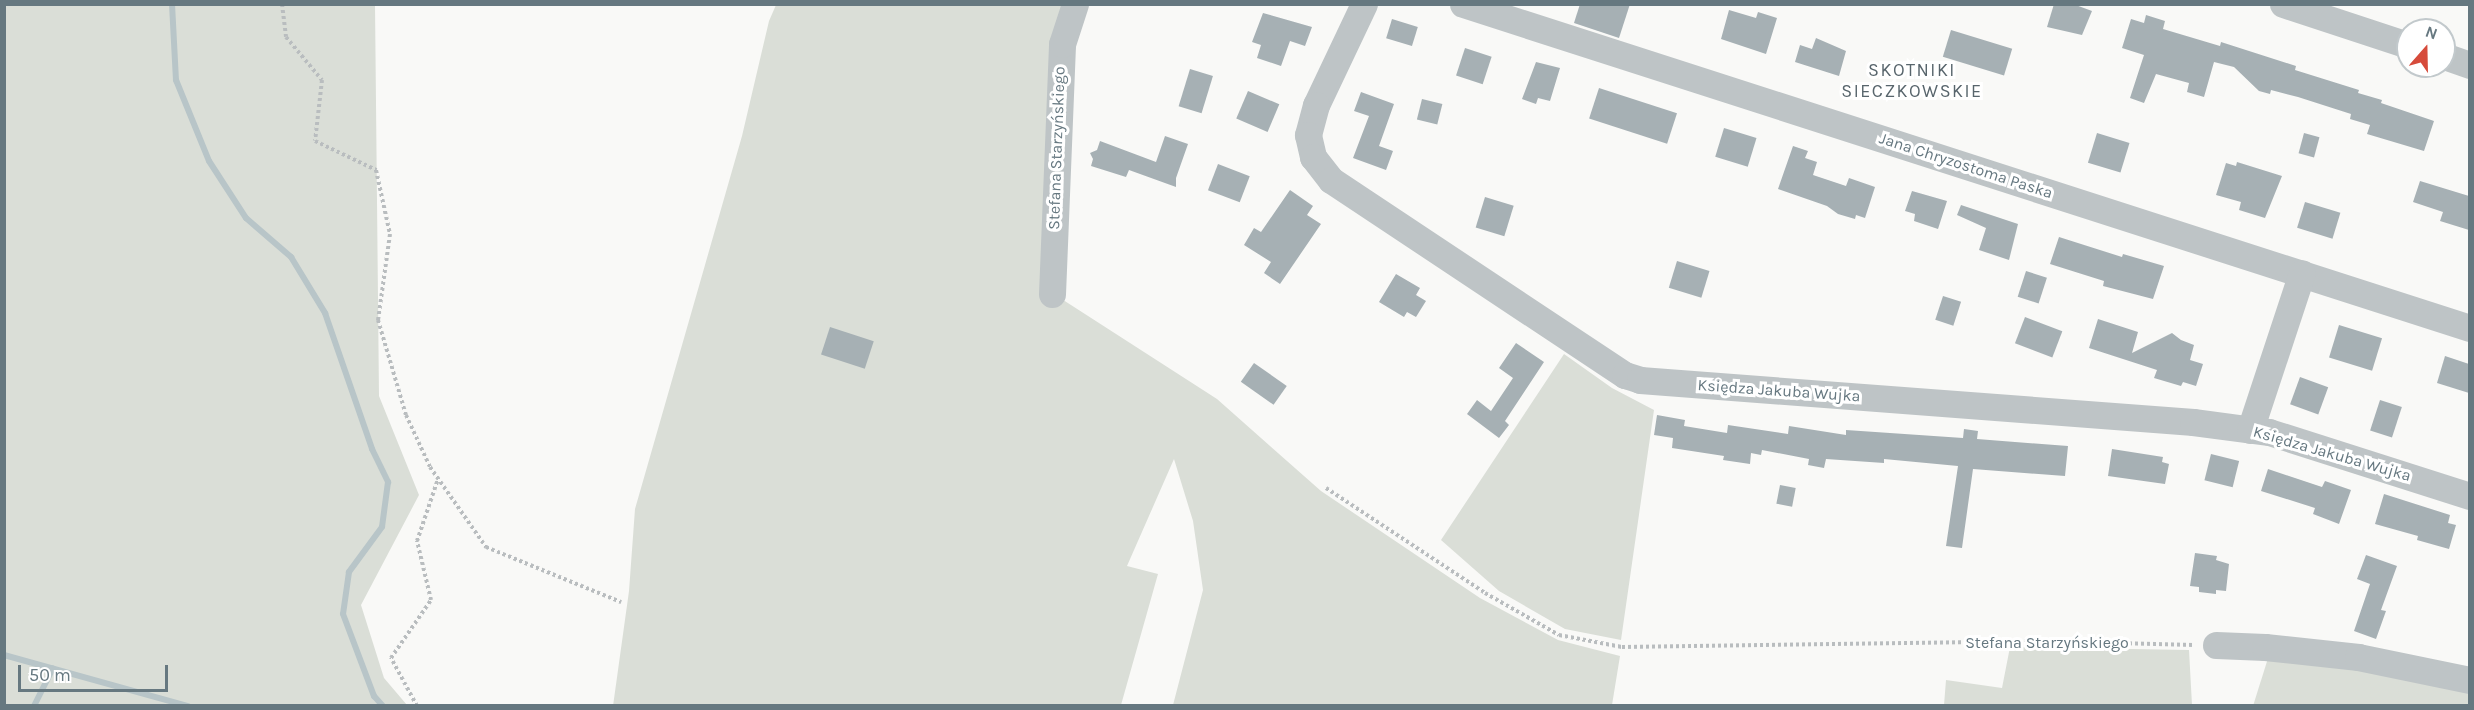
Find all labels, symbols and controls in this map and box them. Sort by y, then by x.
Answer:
north arrow [2396,18,2456,78]
text: N [2423,22,2440,43]
district label: SKOTNIKI SIECZKOWSKIE [1841,60,1983,103]
street label: Stefana Starzyńskiego [1045,66,1069,230]
street label: Jana Chryzostoma Paska [1877,129,2055,203]
street label: Księdza Jakuba Wujka [1697,376,1861,406]
street label: Księdza Jakuba Wujka [2251,422,2413,486]
street label: Stefana Starzyńskiego [1965,633,2129,653]
scale bar [21,653,171,691]
text: 50 m [29,664,71,686]

